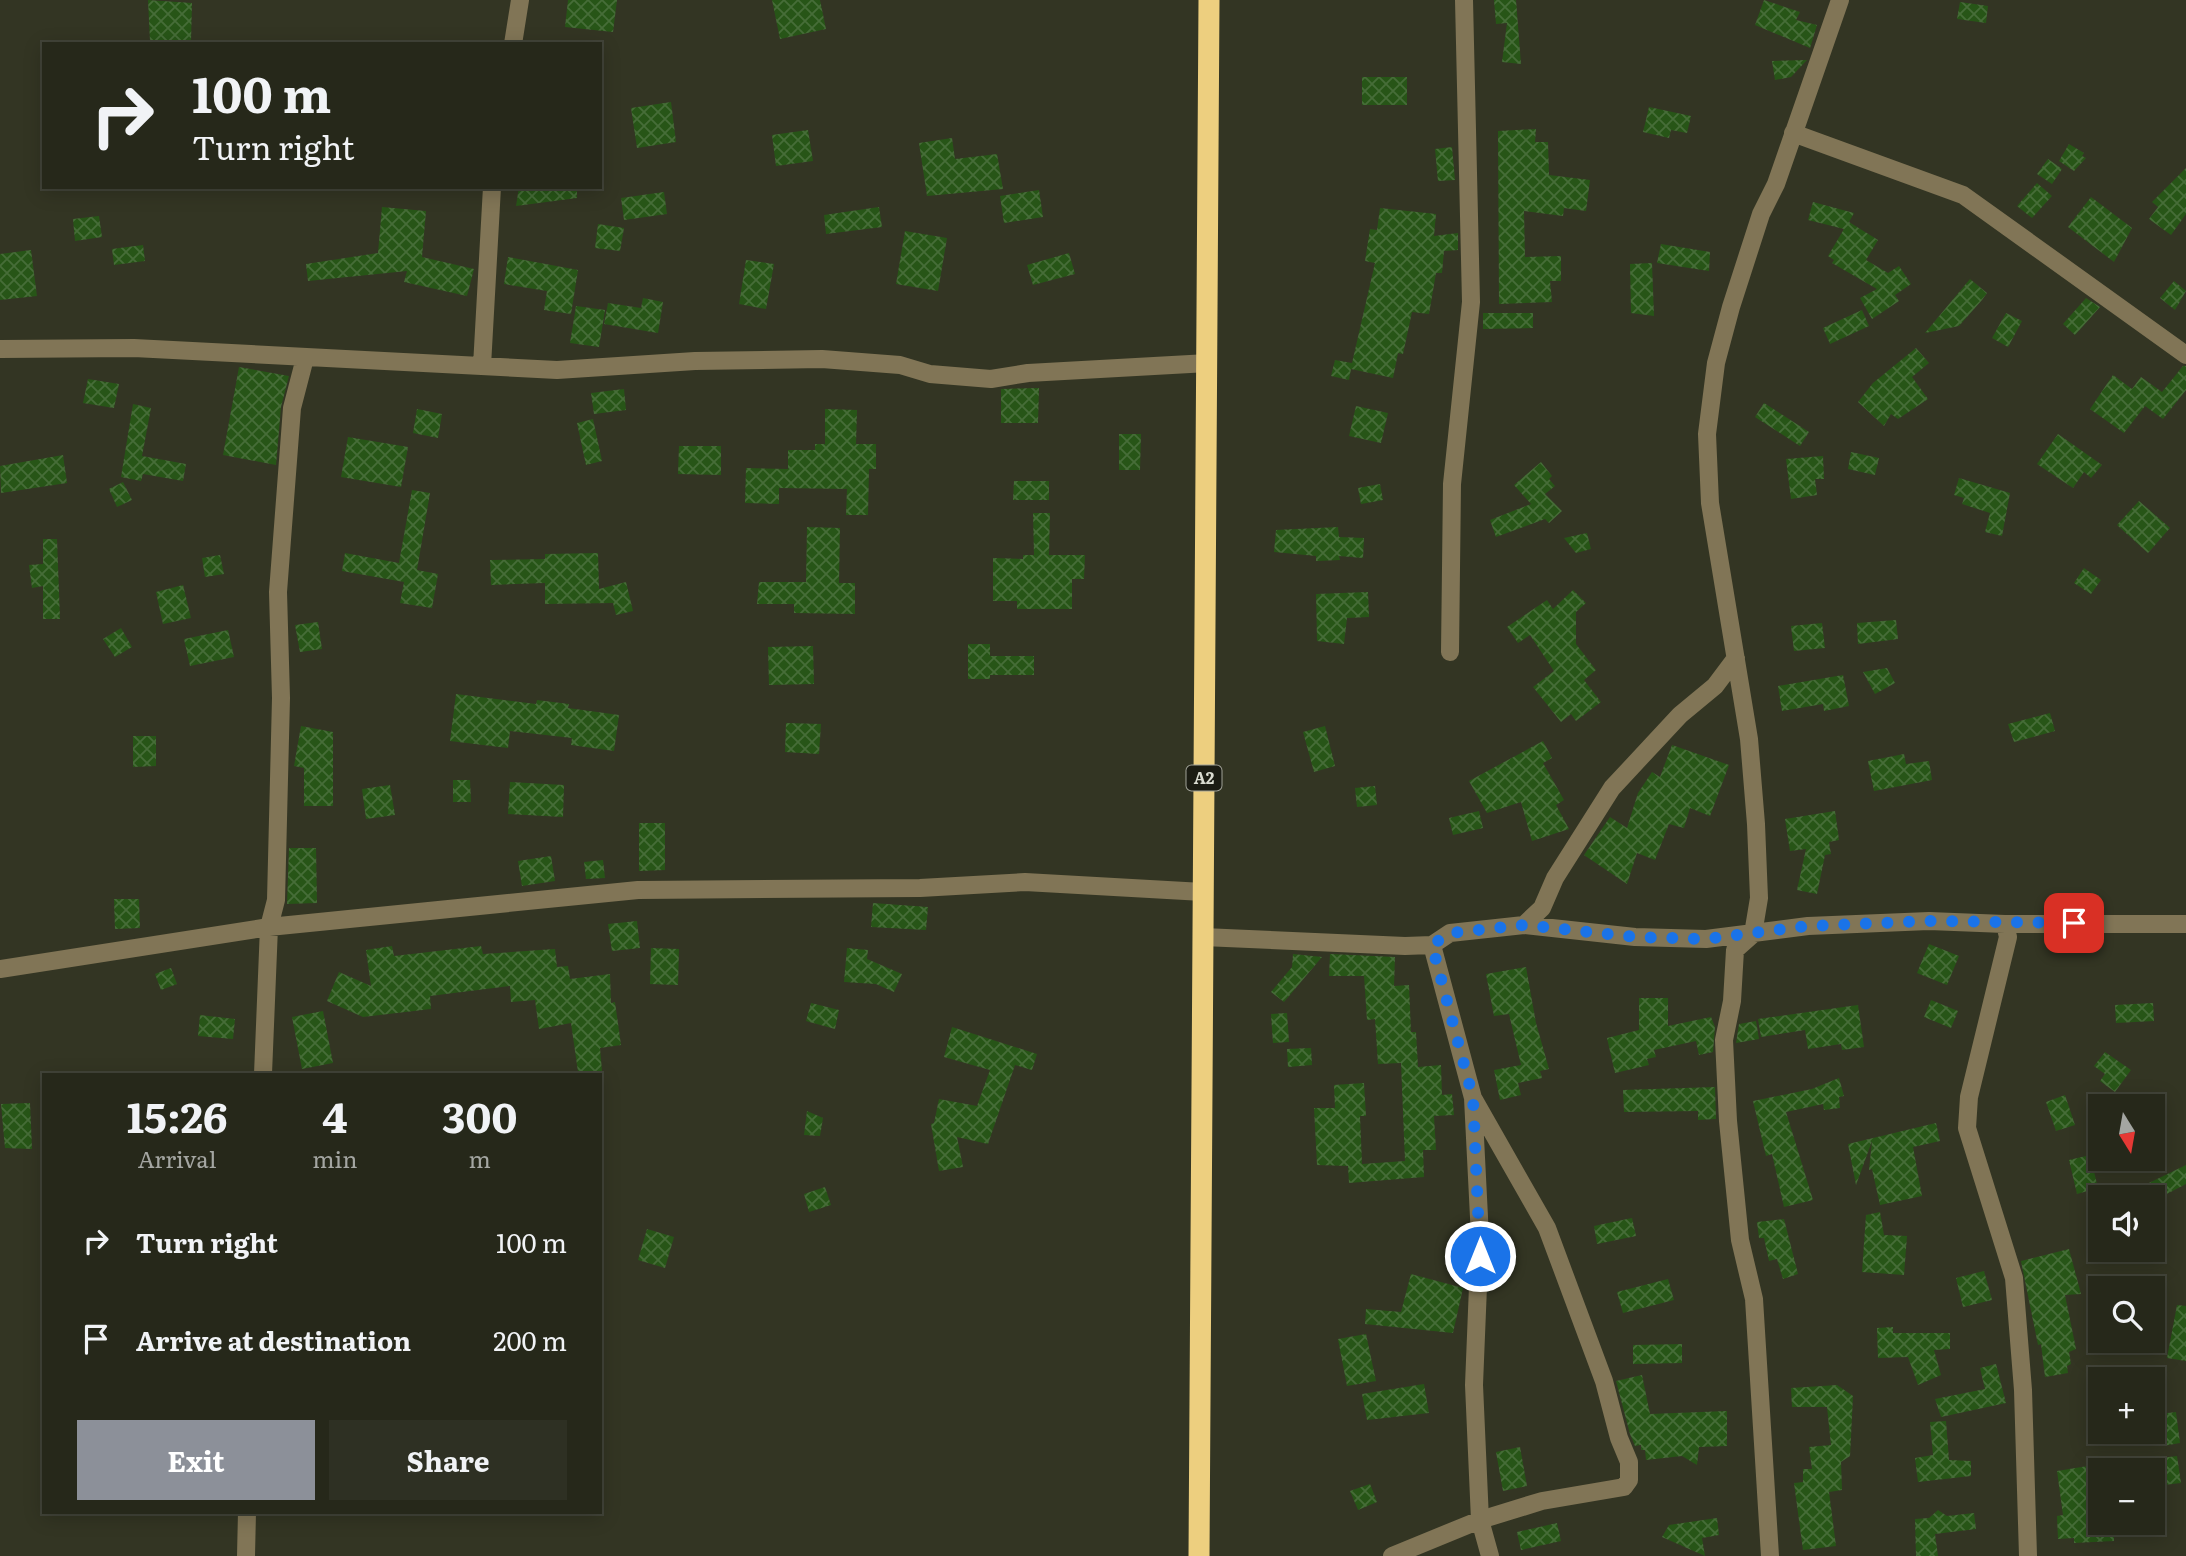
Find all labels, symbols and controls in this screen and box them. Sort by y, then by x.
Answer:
text: 100 m [192,55,331,128]
icon: right [77,70,168,161]
text: Turn right [192,122,354,170]
road number: A2 [1186,765,1222,790]
pin [2044,893,2104,953]
icon: arrive [2055,904,2093,942]
text: 15:26 [127,1084,228,1146]
text: 4 [322,1084,348,1146]
text: 300 [442,1084,517,1146]
north arrow [2088,1094,2165,1171]
map controls [2088,1094,2165,1535]
text: Arrival [138,1141,216,1175]
text: min [312,1141,357,1175]
text: m [469,1141,491,1175]
button: sound [2088,1185,2165,1262]
position arrow [1443,1219,1517,1293]
icon: right [77,1222,115,1260]
text: Turn right [136,1222,278,1261]
text: 100 m [496,1222,567,1261]
button: search [2088,1276,2165,1353]
icon: arrive [77,1320,115,1358]
text: Arrive at destination [136,1320,411,1359]
text: 200 m [493,1320,567,1359]
button: + [2088,1367,2165,1444]
button: Exit [77,1420,315,1500]
button: Share [329,1420,567,1500]
button: − [2088,1458,2165,1535]

